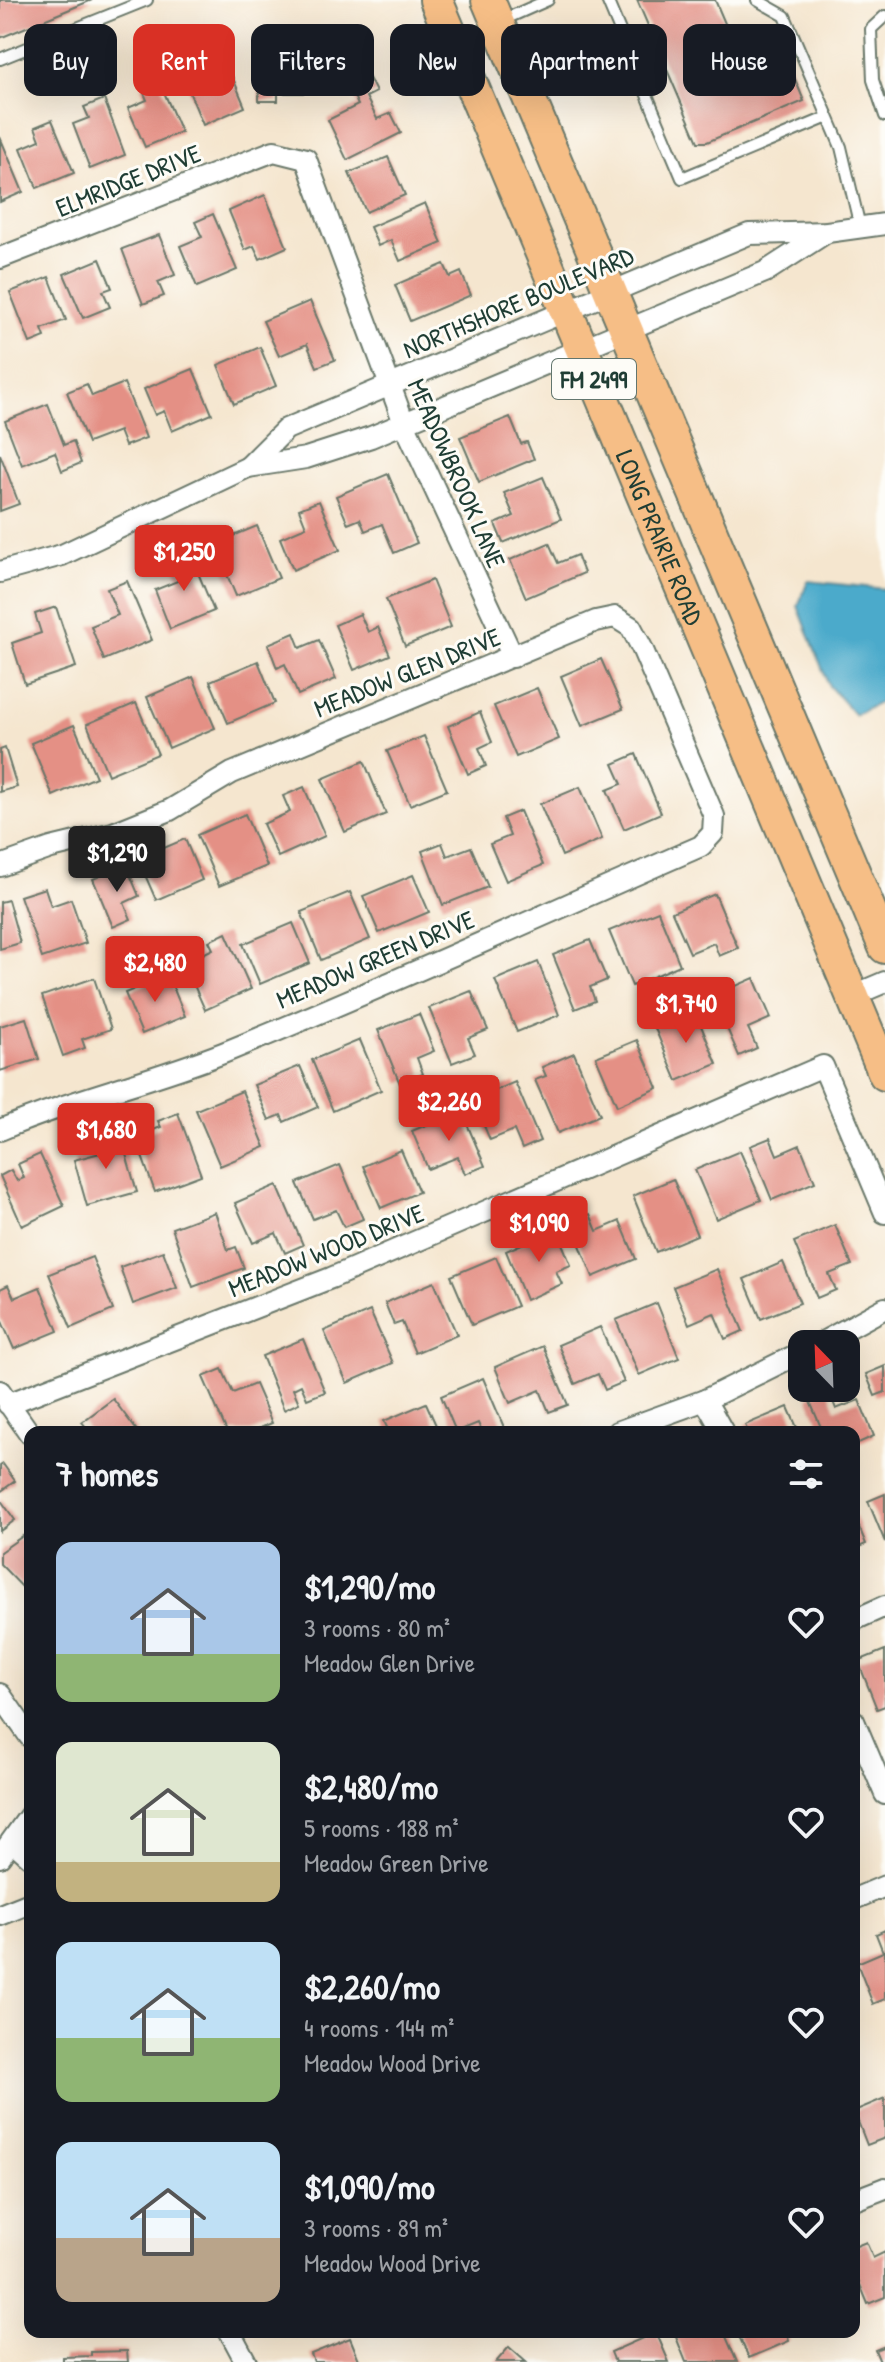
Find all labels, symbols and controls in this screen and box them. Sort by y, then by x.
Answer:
chip: Buy [24,24,117,96]
chip: Rent [133,24,235,96]
chip: Filters [251,24,374,96]
chip: New [390,24,485,96]
chip: Apartment [501,24,667,96]
chip: House [683,24,796,96]
street label: ELMRIDGE DRIVE [50,135,206,225]
street label: NORTHSHORE BOULEVARD [398,237,639,366]
road number: FM 2499 [552,359,636,399]
street label: MEADOWBROOK LANE [400,373,515,574]
street label: LONG PRAIRIE ROAD [608,444,713,630]
pin: $1,250 [119,525,249,593]
text: $1,250 [153,533,215,568]
street label: MEADOW GLEN DRIVE [309,618,506,725]
pin: $1,290 [52,826,182,894]
text: $1,290 [86,834,148,869]
street label: MEADOW GREEN DRIVE [271,901,480,1017]
pin: $2,480 [90,936,220,1004]
text: $2,480 [123,944,187,979]
pin: $1,740 [621,977,751,1045]
text: $1,740 [655,985,717,1020]
pin: $2,260 [384,1075,514,1143]
text: $2,260 [417,1083,481,1118]
pin: $1,680 [41,1103,171,1171]
text: $1,680 [75,1111,137,1146]
street label: MEADOW WOOD DRIVE [223,1195,429,1305]
pin: $1,090 [474,1196,604,1264]
text: $1,090 [509,1204,569,1239]
north arrow [788,1330,860,1402]
map controls [788,1330,860,1402]
text: 7 homes [56,1451,158,1497]
icon: filters [784,1452,828,1496]
text: $1,290/mo [304,1564,435,1610]
icon: home [120,1574,216,1670]
icon: heart [784,1600,828,1644]
text: 3 rooms · 80 m² [304,1610,450,1645]
text: Meadow Glen Drive [304,1645,475,1680]
text: $2,480/mo [304,1764,438,1810]
icon: home [120,1774,216,1870]
icon: heart [784,1800,828,1844]
text: 5 rooms · 188 m² [304,1810,458,1845]
text: Meadow Green Drive [304,1845,489,1880]
text: $2,260/mo [304,1964,440,2010]
icon: home [120,1974,216,2070]
icon: heart [784,2000,828,2044]
text: 4 rooms · 144 m² [304,2010,454,2045]
text: Meadow Wood Drive [304,2045,481,2080]
text: $1,090/mo [304,2164,435,2210]
icon: home [120,2174,216,2270]
icon: heart [784,2200,828,2244]
text: 3 rooms · 89 m² [304,2210,448,2245]
text: Meadow Wood Drive [304,2245,481,2280]

